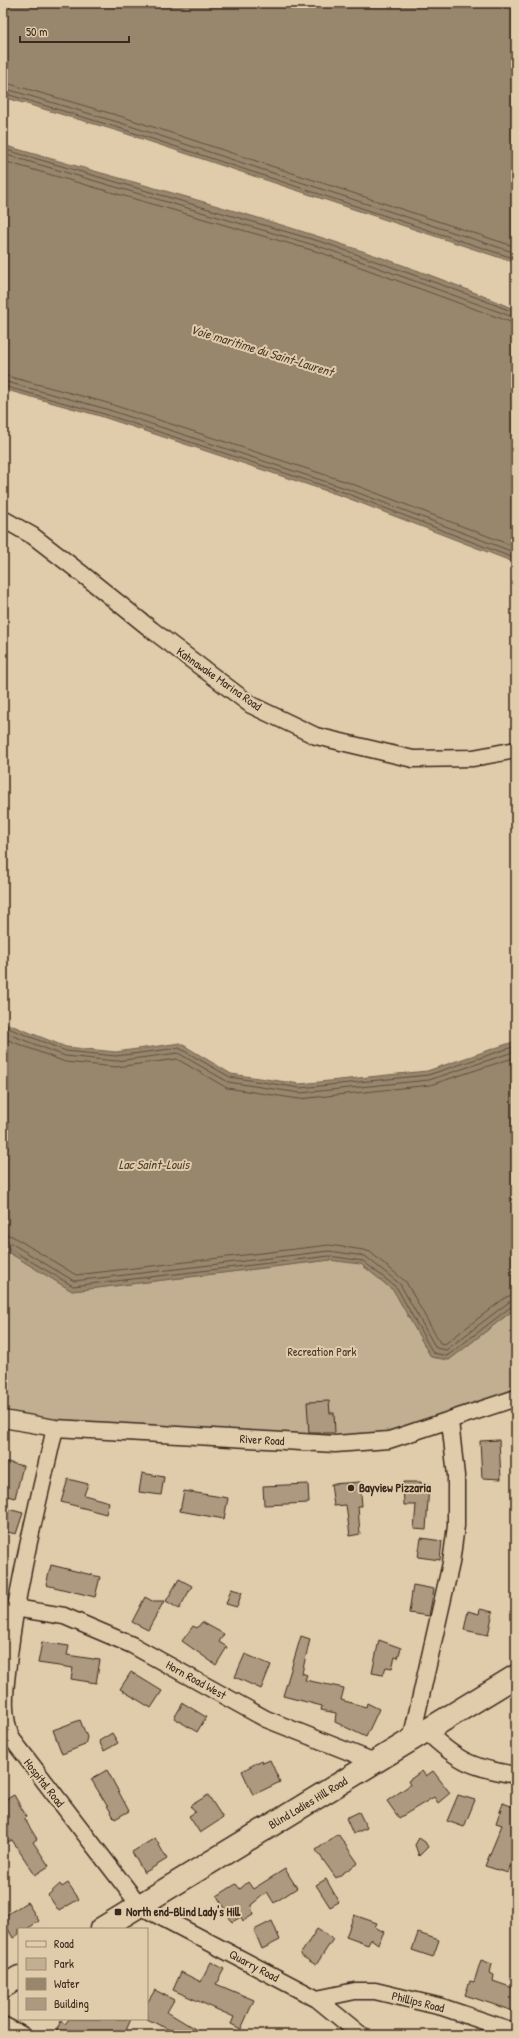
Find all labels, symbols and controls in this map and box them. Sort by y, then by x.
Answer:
scale bar [20,18,129,44]
text: 50 m [26,23,47,40]
water label: Voie maritime du Saint-Laurent [188,320,338,381]
street label: Kahnawake Marina Road [173,643,266,715]
water label: Lac Saint-Louis [119,1155,190,1173]
park label: Recreation Park [288,1343,356,1360]
street label: River Road [239,1430,285,1449]
place label: Bayview Pizzaria [359,1479,431,1497]
marker: Bayview Pizzaria [346,1483,356,1493]
street label: Horn Road West [163,1656,230,1704]
street label: Hospital Road [20,1755,69,1811]
street label: Blind Ladies Hill Road [265,1772,351,1833]
place label: North end-Blind Lady's Hill [126,1903,241,1921]
marker: North end-Blind Lady's Hill [113,1907,123,1917]
legend [18,1928,148,2020]
text: Road [54,1935,74,1952]
street label: Quarry Road [226,1945,282,1986]
text: Park [54,1955,74,1972]
text: Water [54,1975,80,1992]
street label: Phillips Road [390,1987,446,2016]
text: Building [54,1995,89,2012]

